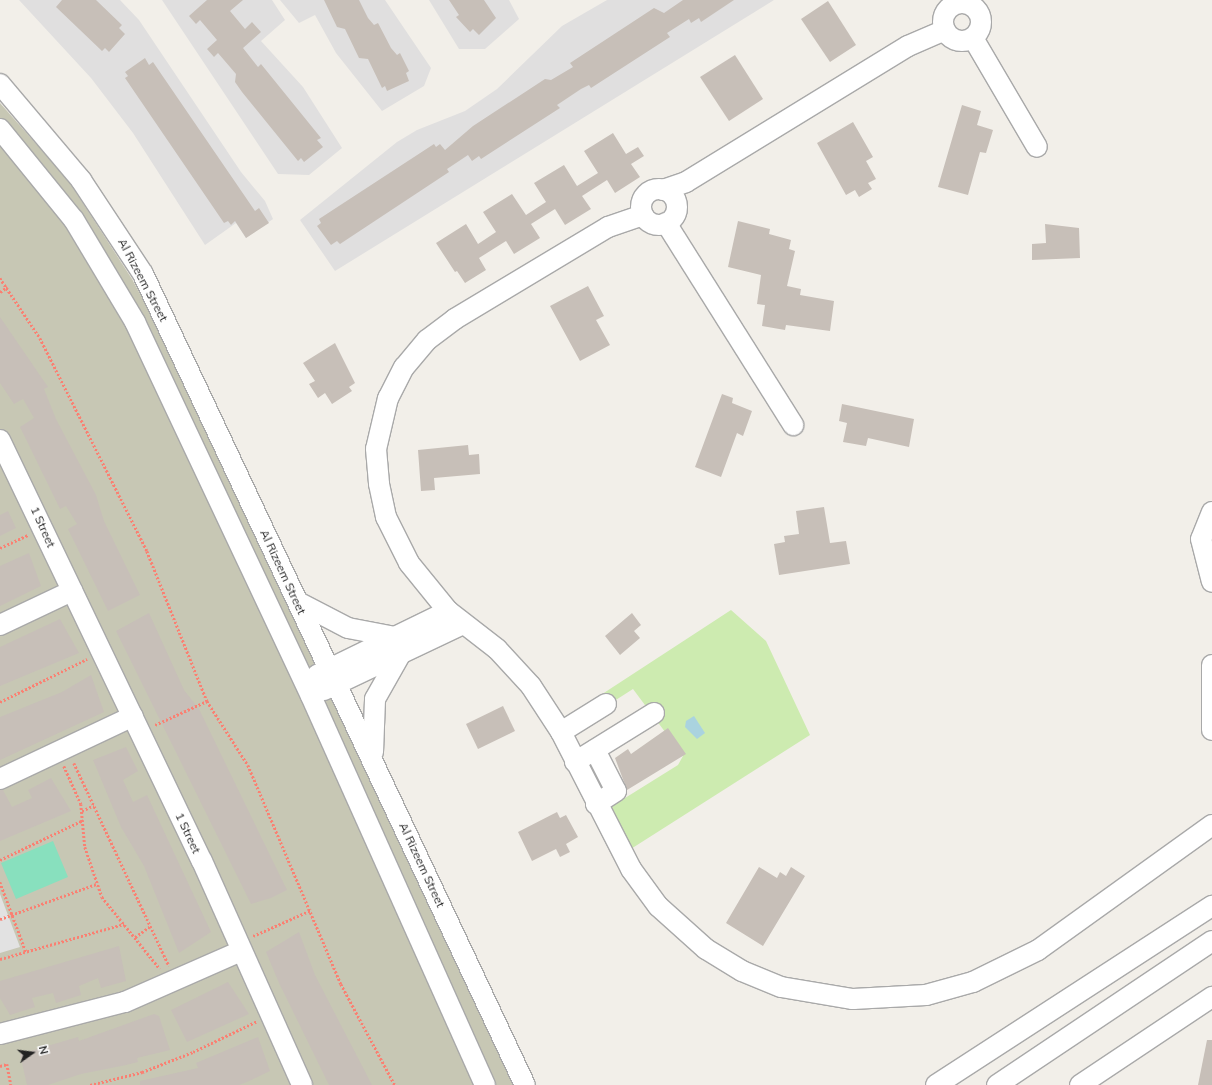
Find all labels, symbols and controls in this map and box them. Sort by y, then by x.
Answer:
street label: Al Rizeem Street [115,236,171,324]
street label: 1 Street [28,504,58,550]
street label: Al Rizeem Street [257,527,309,617]
street label: 1 Street [172,810,204,856]
street label: Al Rizeem Street [396,820,448,910]
north arrow [12,1033,52,1073]
text: N [36,1044,51,1056]

